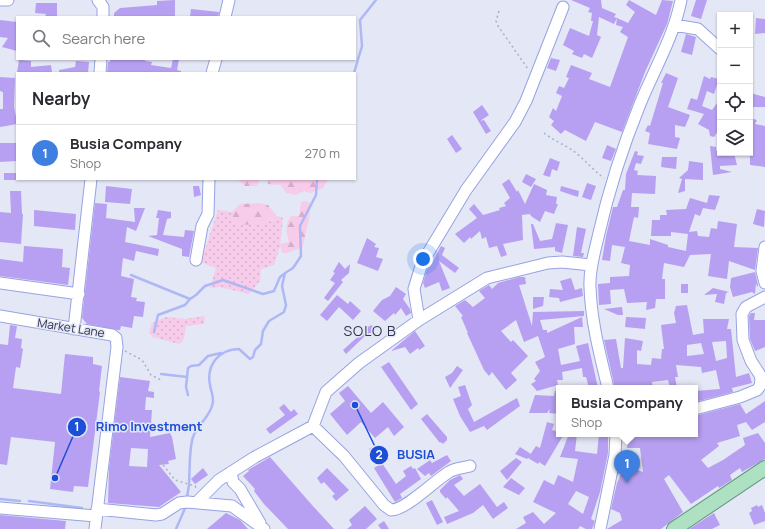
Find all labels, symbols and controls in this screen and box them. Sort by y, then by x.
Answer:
map controls [717,12,753,156]
button: + [717,12,753,48]
search box [16,16,356,60]
icon: search [30,27,52,49]
text: Search here [62,28,145,49]
button: − [717,48,753,84]
button: locate [717,84,753,120]
text: Nearby [32,87,90,110]
button: layers [717,120,753,156]
text: Busia Company [70,133,182,154]
text: 1 [42,144,48,162]
text: 270 m [305,144,340,162]
text: Shop [70,154,101,172]
your location [413,249,433,269]
street label: Market Lane [36,314,106,341]
district label: SOLO B [343,321,397,340]
popup [556,385,698,437]
text: Busia Company [571,392,683,413]
text: Shop [571,413,602,431]
callout: Rimo Investment [67,414,210,439]
text: Rimo Investment [96,417,203,435]
text: 1 [74,418,80,435]
callout: BUSIA [369,442,443,467]
text: BUSIA [397,445,435,463]
text: 2 [375,446,383,463]
pin: 1 [614,450,640,483]

